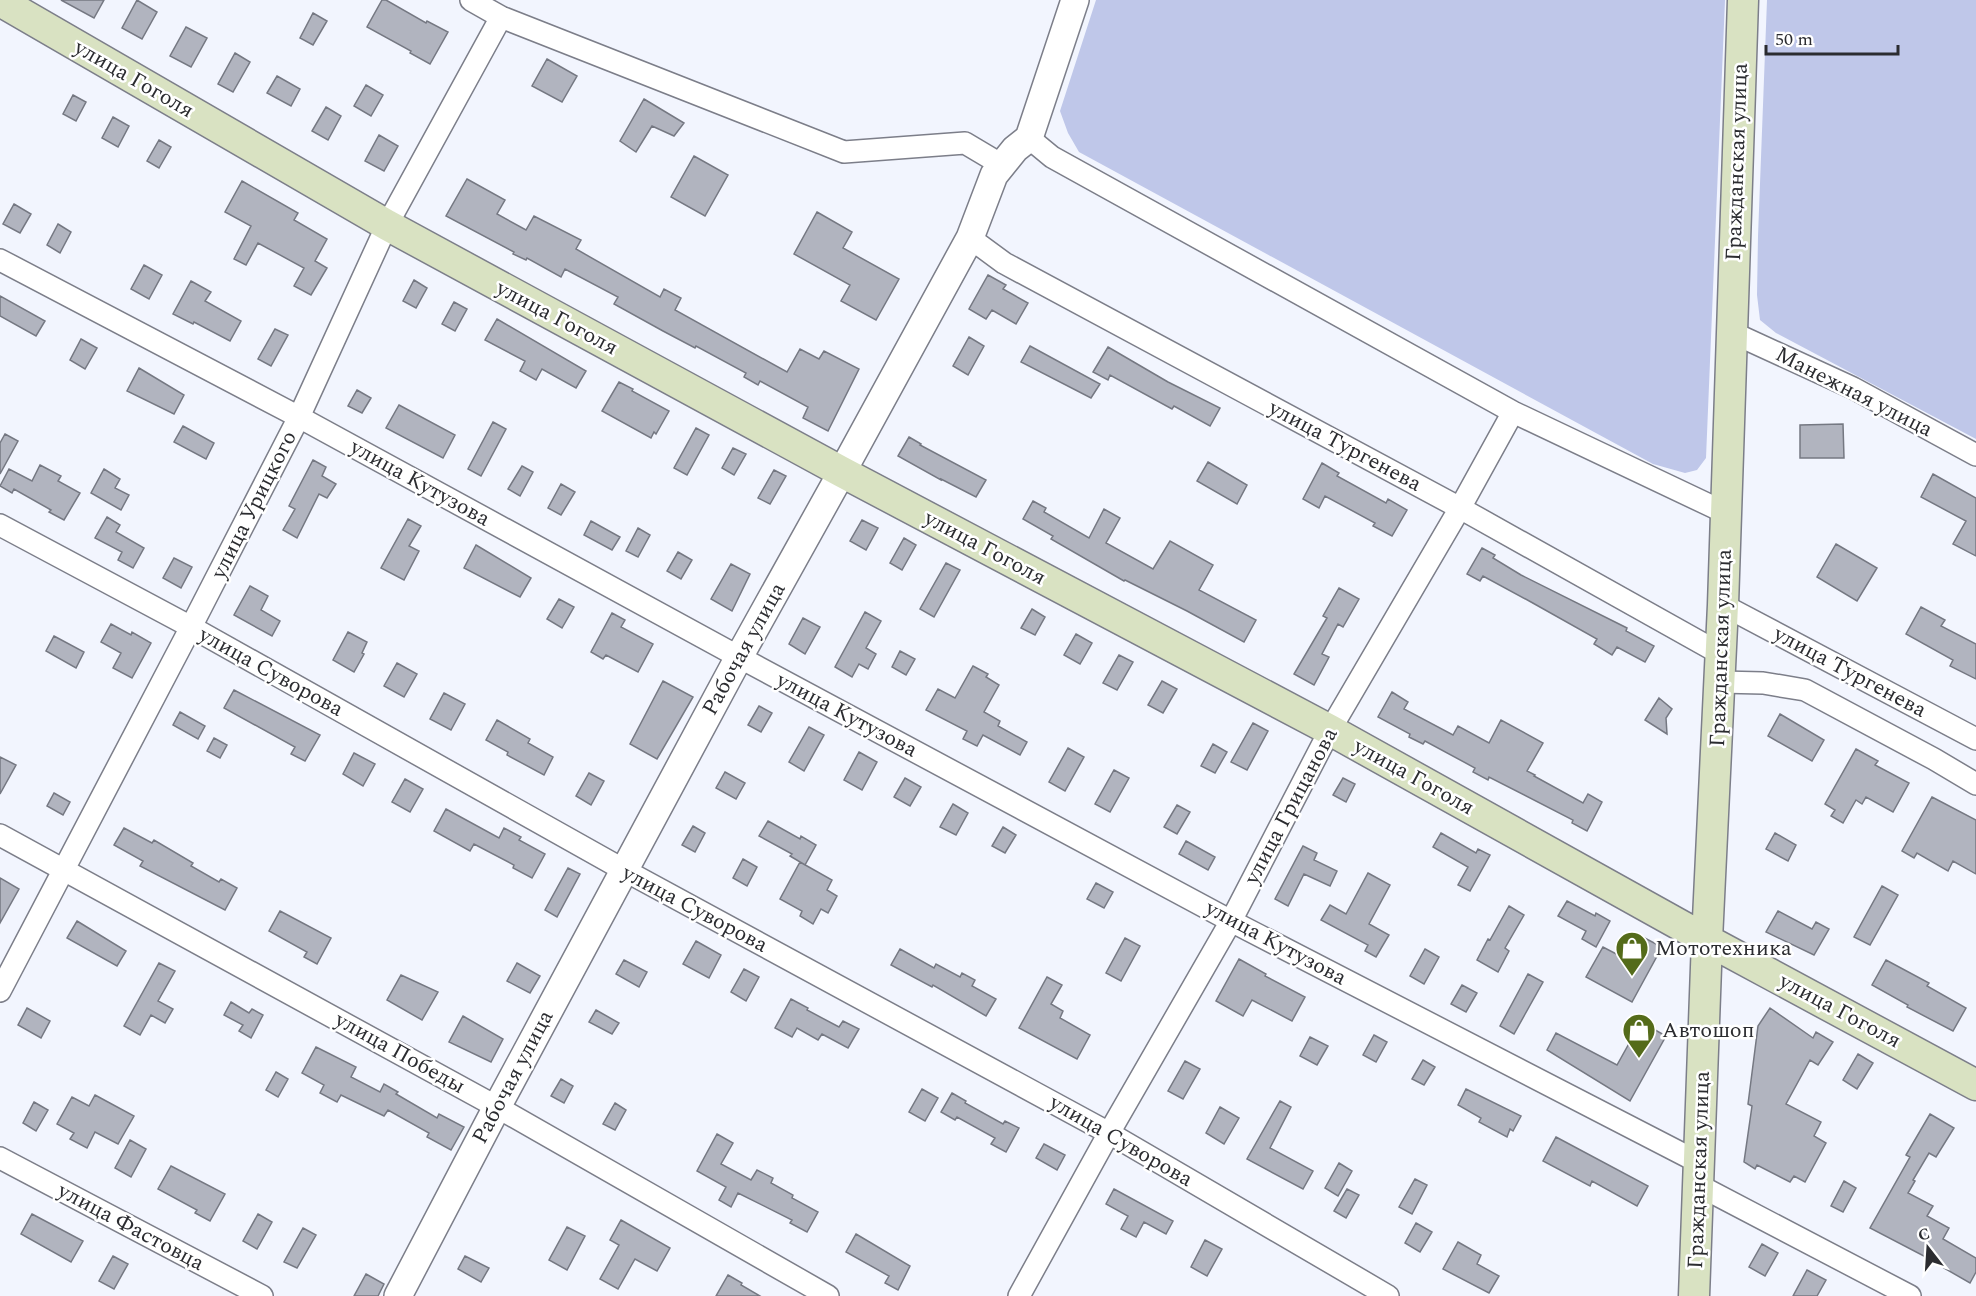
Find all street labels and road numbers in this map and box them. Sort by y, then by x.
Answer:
street label: улица Гоголя [67,31,200,127]
street label: Гражданская улица [1717,62,1757,261]
street label: улица Гоголя [489,272,624,364]
street label: Манежная улица [1770,338,1939,446]
street label: улица Тургенева [1262,391,1428,500]
street label: улица Урицкого [202,425,306,586]
street label: улица Кутузова [343,430,496,535]
street label: улица Гоголя [917,502,1052,594]
street label: Гражданская улица [1701,548,1741,747]
street label: Рабочая улица [694,576,794,722]
street label: улица Тургенева [1767,617,1933,726]
street label: улица Суворова [192,618,350,726]
street label: улица Кутузова [770,663,924,766]
street label: улица Грицанова [1235,721,1346,891]
street label: улица Гоголя [1347,730,1481,824]
street label: улица Суворова [615,856,774,961]
street label: улица Кутузова [1199,891,1353,994]
street label: улица Гоголя [1772,965,1907,1057]
street label: улица Победы [328,1003,471,1102]
street label: Рабочая улица [464,1004,562,1150]
street label: Гражданская улица [1679,1070,1719,1269]
street label: улица Суворова [1042,1086,1199,1196]
street label: улица Фастовца [51,1174,211,1280]

